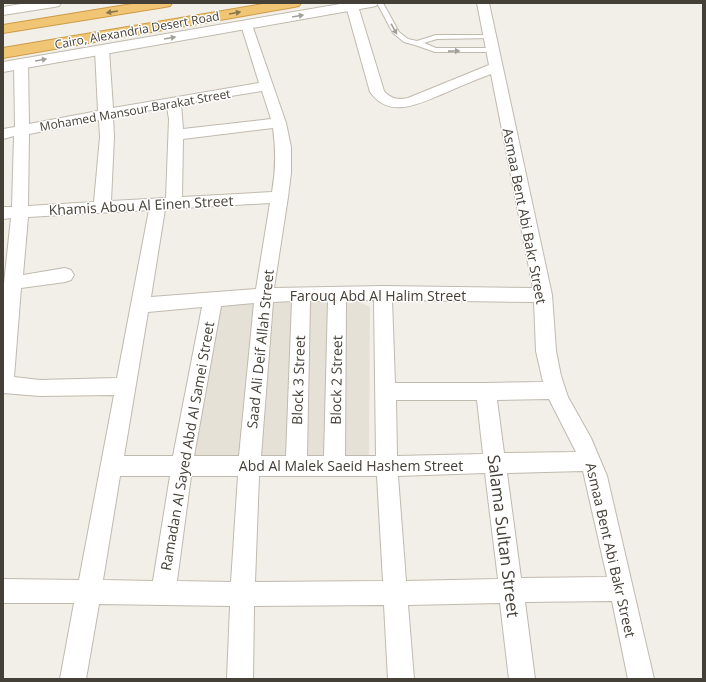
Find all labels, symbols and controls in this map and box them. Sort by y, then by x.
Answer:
street label: Cairo, Alexandria Desert Road [53,7,221,53]
one-way arrow [106,9,118,15]
one-way arrow [229,10,241,16]
one-way arrow [292,13,304,19]
one-way arrow [390,23,397,35]
one-way arrow [163,35,176,41]
one-way arrow [448,47,460,54]
one-way arrow [35,57,48,63]
street label: Mohamed Mansour Barakat Street [38,85,232,135]
street label: Asmaa Bent Abi Bakr Street [499,126,551,306]
street label: Khamis Abou Al Einen Street [48,191,234,219]
street label: Saad Ali Deif Allah Street [242,268,278,430]
street label: Farouq Abd Al Halim Street [290,286,466,305]
street label: Ramadan Al Sayed Abd Al Samei Street [156,320,218,572]
street label: Block 3 Street [287,335,309,425]
street label: Block 2 Street [326,335,346,425]
street label: Salama Sultan Street [483,453,525,619]
street label: Abd Al Malek Saeid Hashem Street [239,456,463,475]
street label: Asmaa Bent Abi Bakr Street [582,461,640,639]

